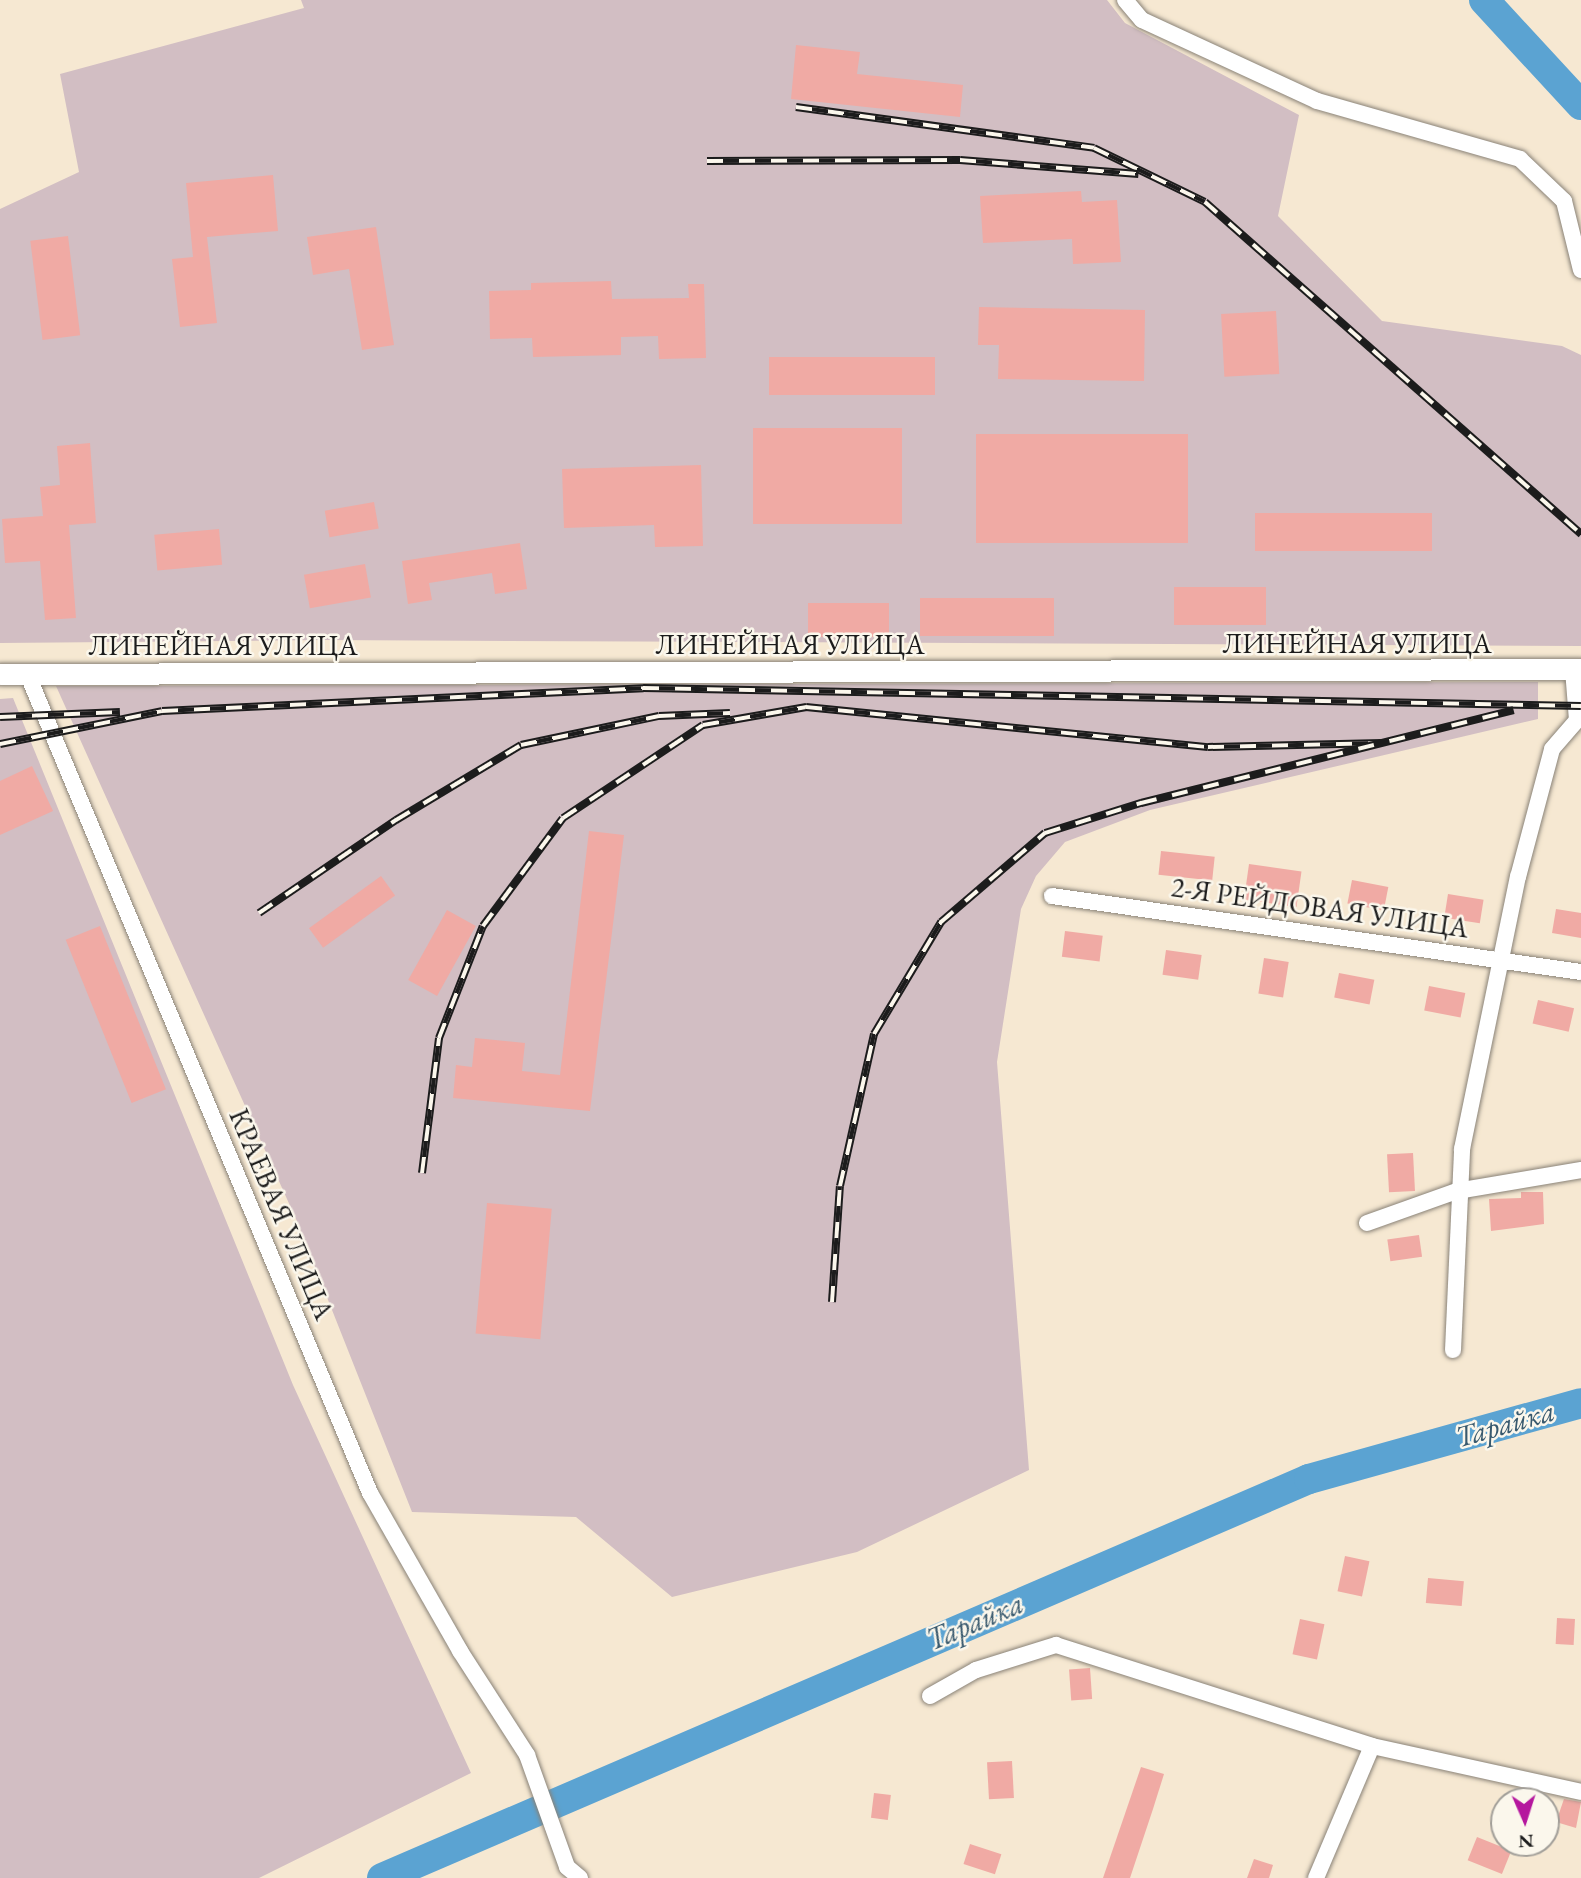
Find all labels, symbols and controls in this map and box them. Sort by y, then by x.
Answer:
street label: ЛИНЕЙНАЯ УЛИЦА [1222,626,1492,660]
street label: ЛИНЕЙНАЯ УЛИЦА [655,627,925,661]
street label: ЛИНЕЙНАЯ УЛИЦА [88,628,358,662]
street label: 2-Я РЕЙДОВАЯ УЛИЦА [1169,869,1471,945]
street label: КРАЕВАЯ УЛИЦА [222,1103,342,1325]
water label: Тарайка [1451,1393,1559,1455]
water label: Тарайка [921,1586,1029,1658]
north arrow [1490,1787,1560,1857]
text: N [1518,1829,1534,1854]

